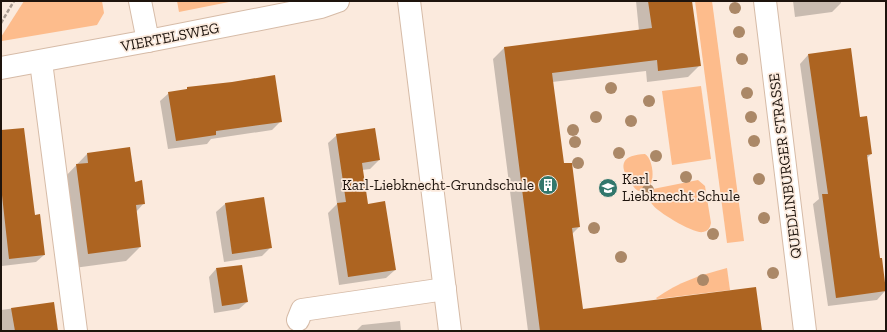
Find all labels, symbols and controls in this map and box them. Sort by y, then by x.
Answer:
street label: VIERTELSWEG [118,19,221,56]
street label: QUEDLINBURGER STRASSE [765,72,805,260]
place label: Karl - Liebknecht Schule [622,170,740,205]
building icon: Karl-Liebknecht-Grundschule [537,174,559,196]
place label: Karl-Liebknecht-Grundschule [342,176,534,194]
school or university icon: Karl - Liebknecht Schule [597,177,619,199]

